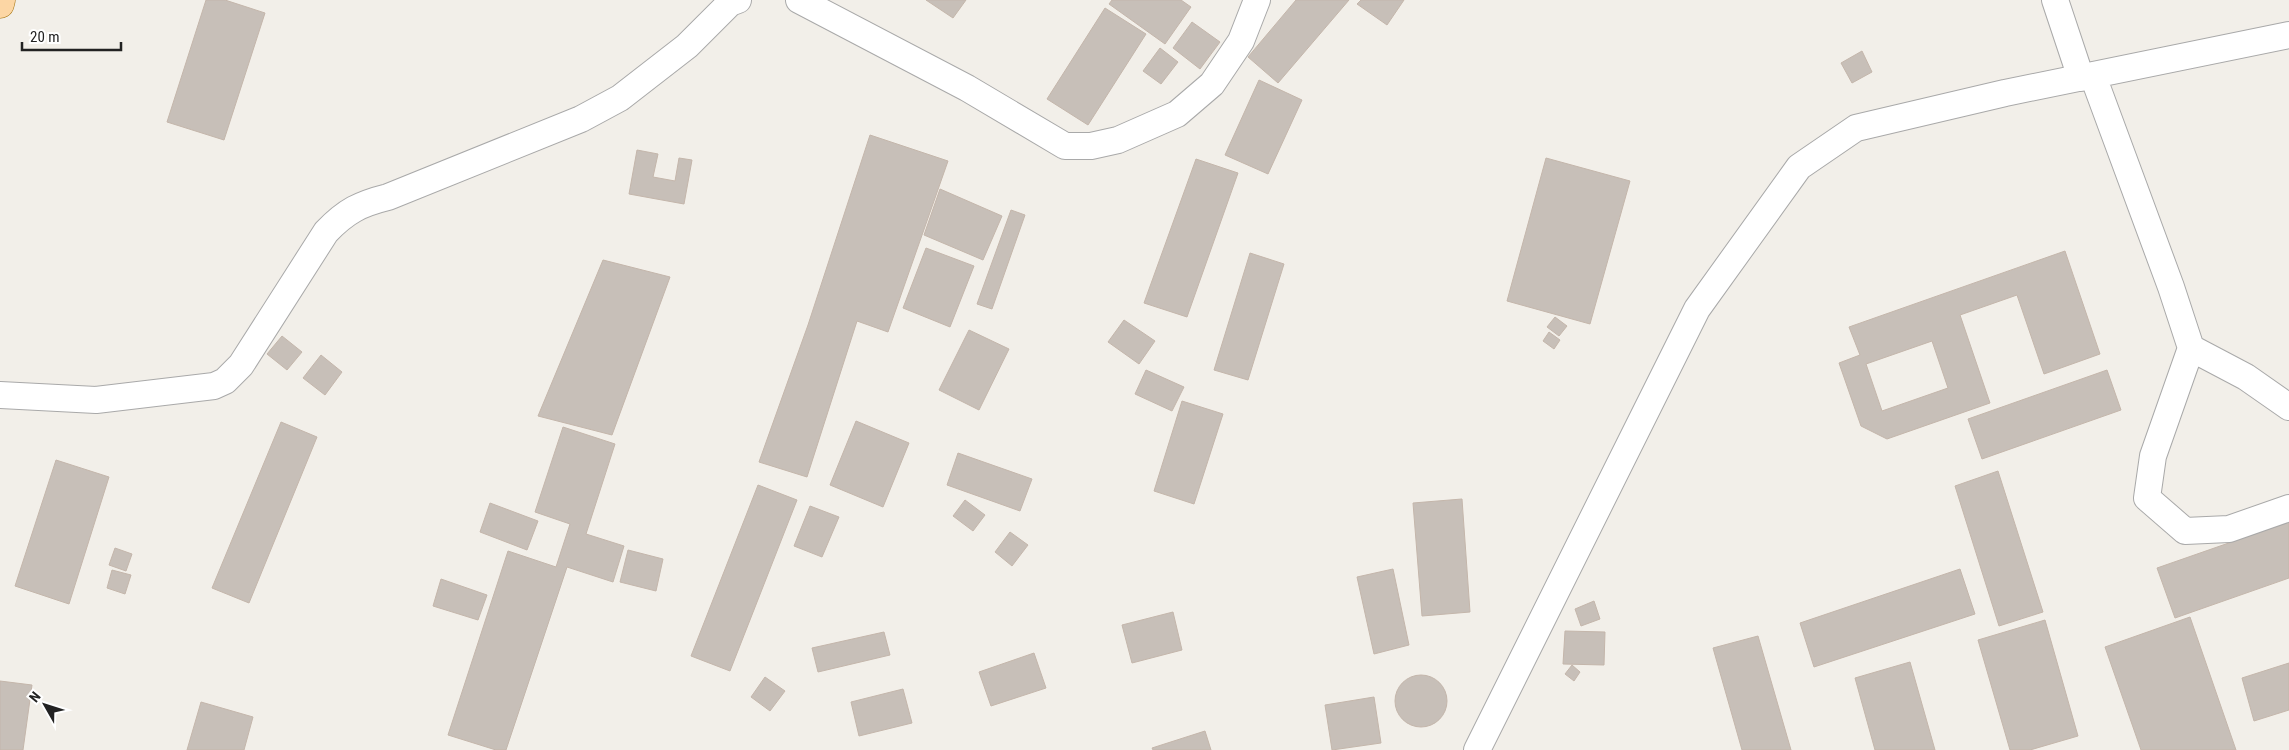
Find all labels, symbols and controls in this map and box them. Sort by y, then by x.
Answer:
scale bar [22,20,121,52]
text: 20 m [30,28,60,46]
north arrow [20,680,70,730]
text: N [26,688,44,705]

